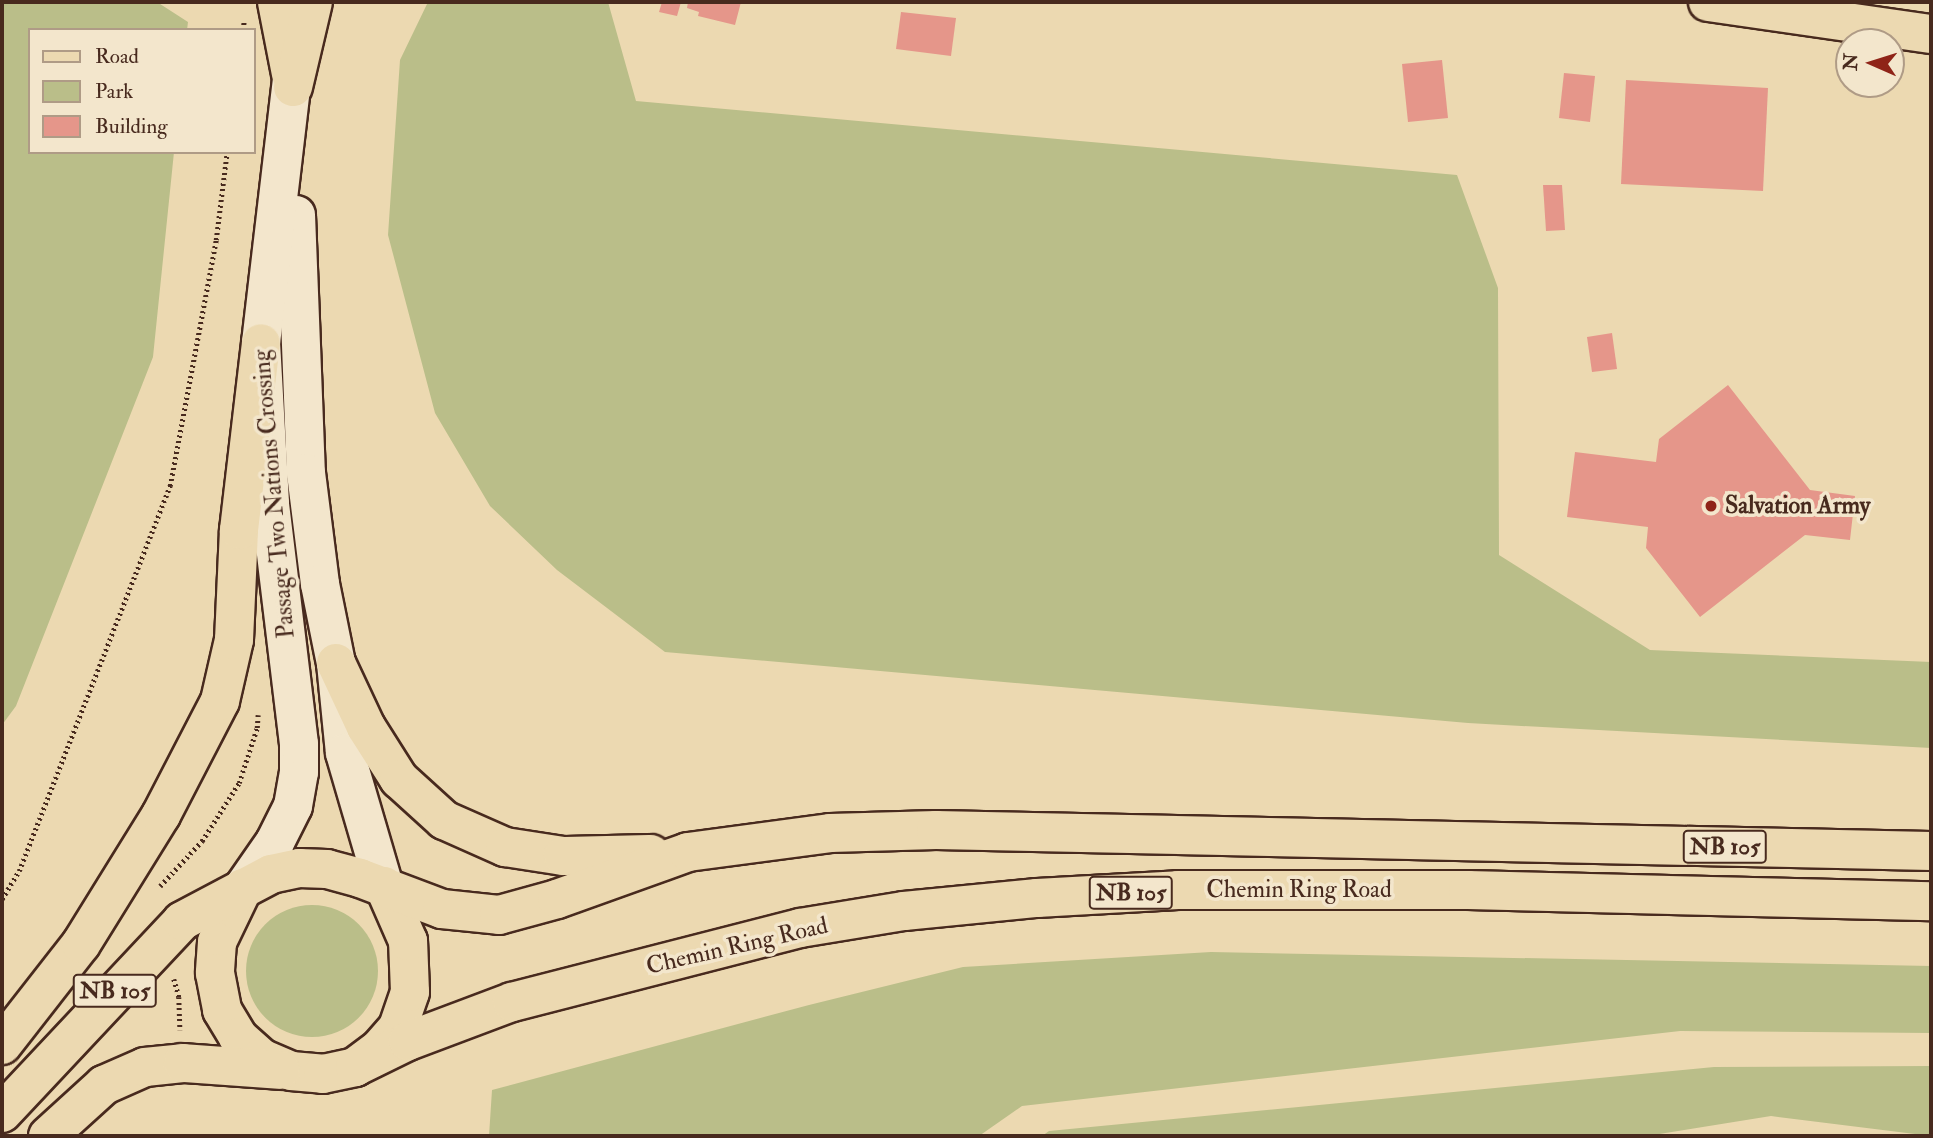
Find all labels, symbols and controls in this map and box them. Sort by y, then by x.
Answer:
legend [28,28,256,154]
north arrow [1835,28,1905,98]
text: Road [95,43,139,70]
text: N [1839,53,1863,71]
text: Park [95,78,133,105]
text: Building [95,113,168,140]
street label: Passage Two Nations Crossing [247,348,301,640]
place label: Salvation Army [1725,492,1870,520]
marker: Salvation Army [1703,498,1719,514]
road number: NB 105 [1681,828,1769,866]
road number: NB 105 [1087,874,1175,912]
street label: Chemin Ring Road [1206,876,1392,904]
street label: Chemin Ring Road [643,911,831,981]
road number: NB 105 [71,972,159,1010]

